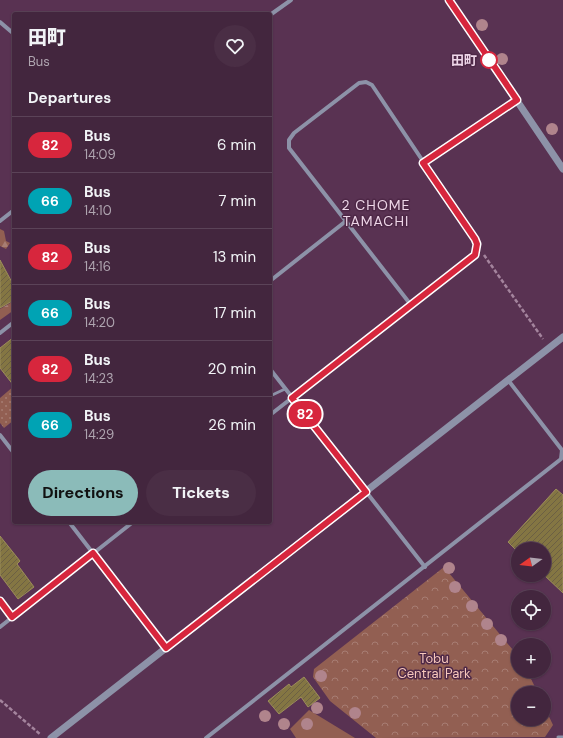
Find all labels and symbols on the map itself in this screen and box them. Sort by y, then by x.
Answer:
marker: 田町 [480,51,498,69]
place label: 田町 [451,52,477,69]
district label: 2 CHOME TAMACHI [342,196,410,230]
line badge: 82 [287,401,323,427]
north arrow [511,542,551,582]
park label: Tobu Central Park [397,650,471,682]

